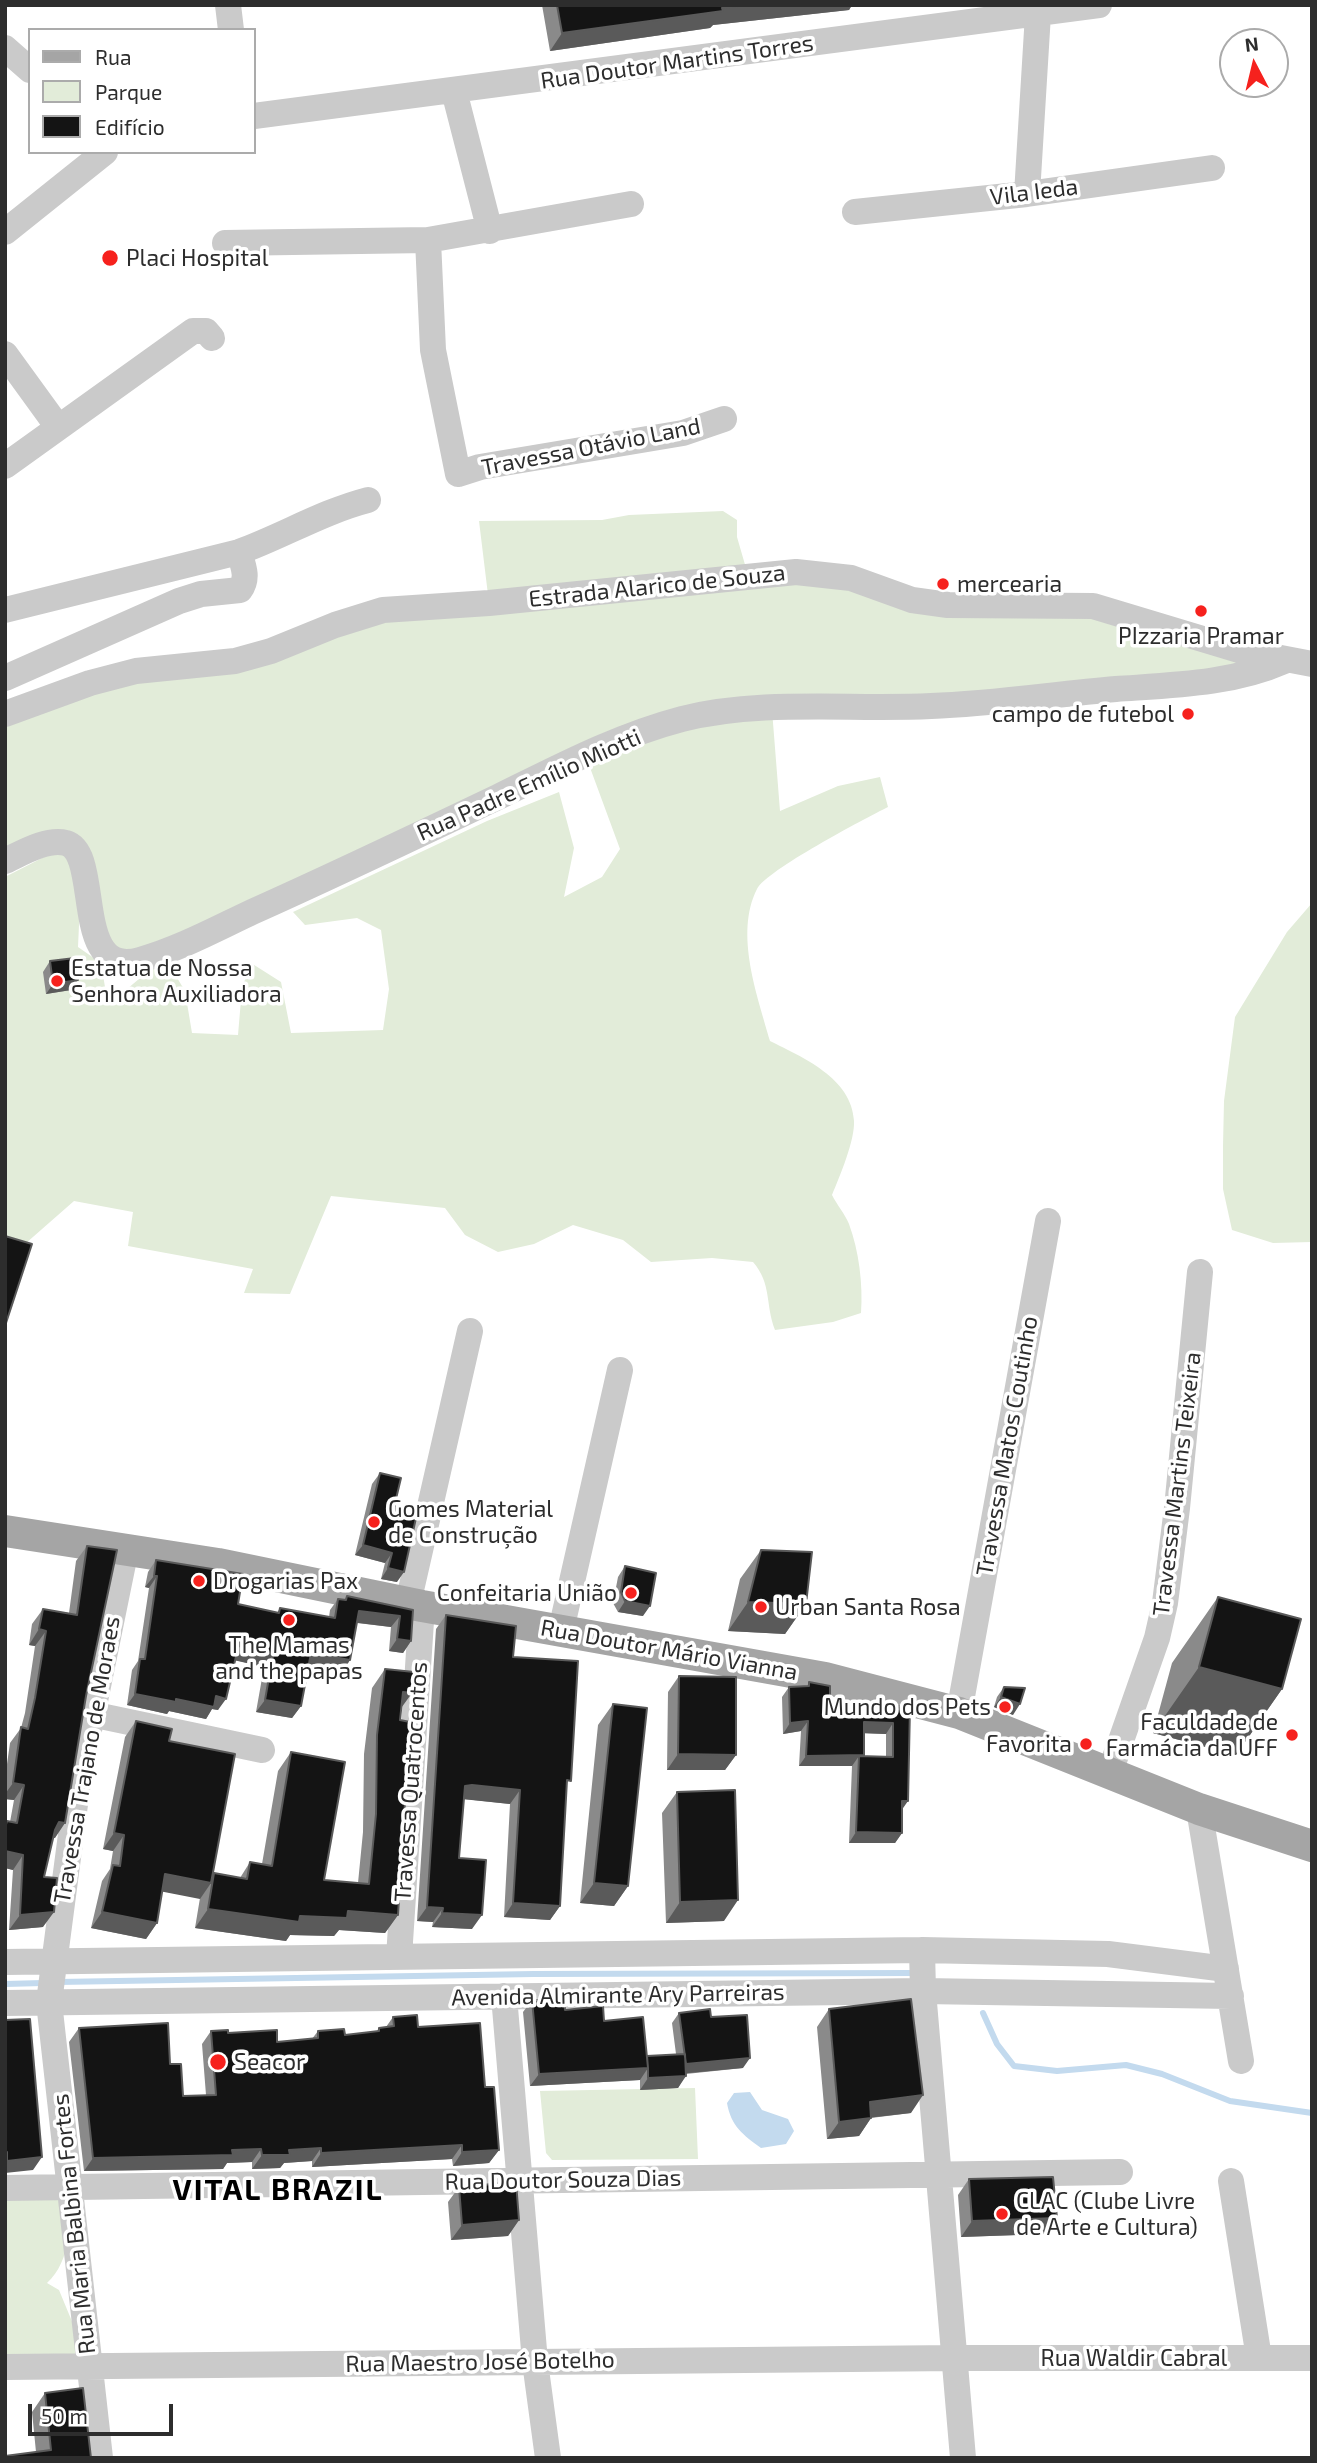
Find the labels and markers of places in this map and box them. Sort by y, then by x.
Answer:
place label: Placi Hospital [126,244,268,272]
marker: Placi Hospital [100,248,120,268]
place label: mercearia [957,570,1062,598]
marker: mercearia [935,576,951,592]
marker: PIzzaria Pramar [1193,603,1209,619]
place label: PIzzaria Pramar [1118,622,1284,650]
place label: campo de futebol [992,700,1174,728]
marker: campo de futebol [1180,706,1196,722]
place label: Estatua de Nossa Senhora Auxiliadora [71,954,282,1008]
marker: Estatua de Nossa Senhora Auxiliadora [49,973,65,989]
place label: Gomes Material de Construção [388,1495,553,1549]
marker: Gomes Material de Construção [366,1514,382,1530]
place label: Drogarias Pax [213,1567,358,1595]
marker: Drogarias Pax [191,1573,207,1589]
place label: Confeitaria União [437,1579,617,1607]
marker: Confeitaria União [623,1585,639,1601]
place label: Urban Santa Rosa [775,1593,961,1621]
marker: Urban Santa Rosa [753,1599,769,1615]
marker: The Mamas and the papas [281,1612,297,1628]
place label: The Mamas and the papas [215,1631,363,1685]
place label: Mundo dos Pets [824,1693,991,1721]
marker: Mundo dos Pets [997,1699,1013,1715]
place label: Faculdade de Farmácia da UFF [1106,1708,1278,1762]
marker: Faculdade de Farmácia da UFF [1284,1727,1300,1743]
place label: Favorita [986,1730,1072,1758]
marker: Favorita [1078,1736,1094,1752]
place label: Seacor [234,2048,305,2076]
marker: Seacor [208,2052,228,2072]
place label: CLAC (Clube Livre de Arte e Cultura) [1016,2187,1198,2241]
marker: CLAC (Clube Livre de Arte e Cultura) [994,2206,1010,2222]

